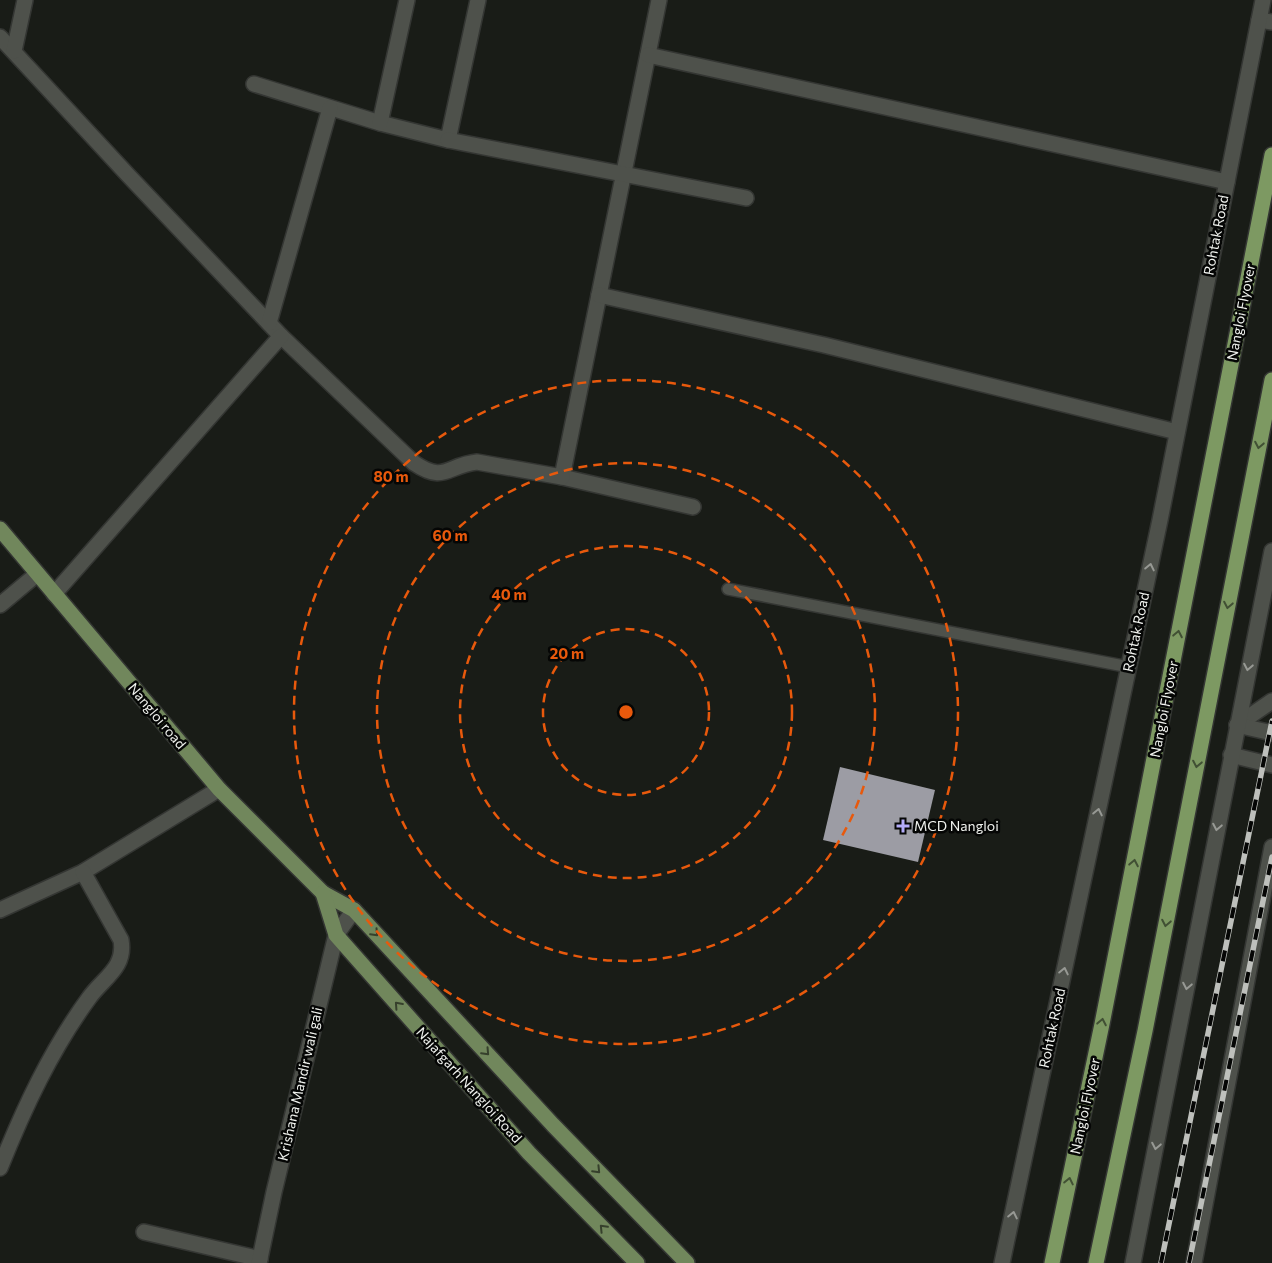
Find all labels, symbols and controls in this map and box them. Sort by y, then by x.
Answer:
street label: Rohtak Road [1199,193,1232,276]
street label: Nangloi Flyover [1223,262,1258,362]
one-way arrow [1255,441,1265,449]
text: 80 m [373,467,409,485]
text: 60 m [432,526,468,544]
one-way arrow [1144,563,1155,572]
text: 40 m [491,585,527,603]
street label: Rohtak Road [1119,590,1152,673]
one-way arrow [1223,600,1234,609]
one-way arrow [1173,630,1183,639]
text: 20 m [550,644,584,662]
street label: Nangloi Flyover [1146,659,1181,759]
one-way arrow [1244,663,1254,672]
street label: Nangloi road [125,679,190,752]
centre of rings [617,703,635,721]
one-way arrow [1192,760,1203,768]
one-way arrow [1092,807,1103,816]
place label: MCD Nangloi [914,817,999,834]
marker: MCD Nangloi [896,819,910,833]
one-way arrow [1213,823,1223,831]
one-way arrow [1128,858,1138,867]
one-way arrow [1161,919,1171,928]
one-way arrow [369,927,378,936]
one-way arrow [1059,966,1069,975]
one-way arrow [1182,982,1192,991]
street label: Rohtak Road [1035,986,1068,1069]
one-way arrow [395,1002,404,1011]
street label: Krishana Mandir wali gali [274,1005,325,1162]
one-way arrow [1097,1018,1107,1026]
street label: Najafgarh Nangloi Road [413,1023,526,1146]
one-way arrow [480,1047,489,1056]
street label: Nangloi Flyover [1066,1056,1103,1156]
one-way arrow [1151,1142,1162,1150]
one-way arrow [591,1165,600,1174]
one-way arrow [1063,1177,1074,1185]
one-way arrow [1007,1211,1017,1220]
one-way arrow [600,1225,609,1234]

